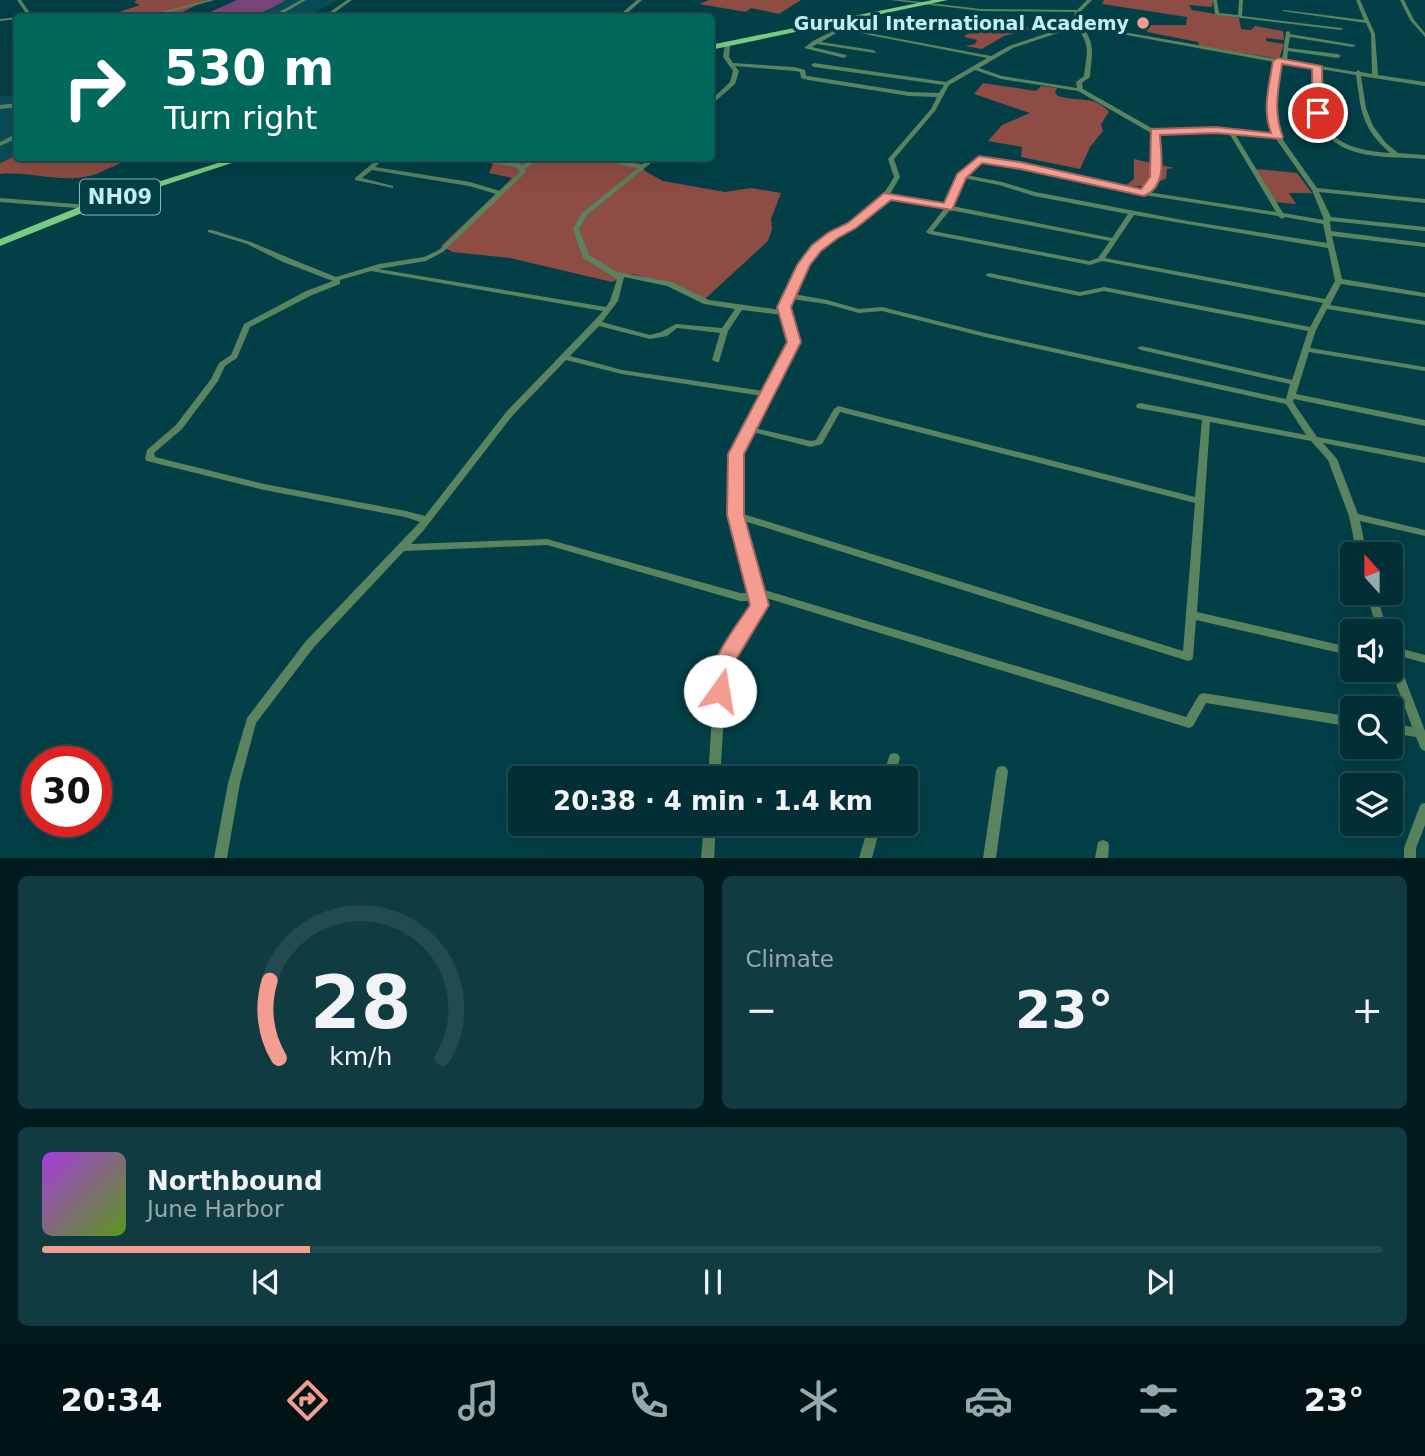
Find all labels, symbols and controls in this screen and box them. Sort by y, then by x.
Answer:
place label: Gurukul International Academy [794,12,1130,34]
marker: Gurukul International Academy [1135,15,1151,31]
text: 530 m [164,40,334,97]
icon: right [49,42,140,133]
pin [1288,83,1348,143]
icon: arrive [1299,94,1337,132]
text: Turn right [164,99,317,137]
road number: NH09 [80,180,160,214]
north arrow [1340,542,1404,606]
map controls [1340,542,1403,836]
button: sound [1340,619,1403,682]
position arrow [683,654,757,728]
button: search [1340,696,1403,759]
speed limit sign: 30 [21,746,112,837]
button: layers [1340,773,1403,836]
text: 20:38 · 4 min · 1.4 km [553,786,873,816]
text: Climate [746,946,834,972]
text: 28 [310,961,411,1046]
text: 23° [1015,980,1113,1040]
text: − [746,988,777,1032]
text: + [1351,988,1383,1032]
text: km/h [329,1042,392,1071]
text: Northbound [147,1166,323,1196]
text: June Harbor [147,1196,283,1222]
icon: previous [247,1263,285,1301]
icon: pause [694,1263,732,1301]
icon: next [1141,1263,1179,1301]
icon: directions [283,1376,332,1425]
icon: music [454,1376,503,1425]
icon: phone [624,1376,673,1425]
icon: climate [794,1376,843,1425]
icon: car [964,1376,1013,1425]
icon: filters [1134,1376,1183,1425]
text: 20:34 [61,1381,162,1419]
text: 23° [1304,1381,1364,1419]

